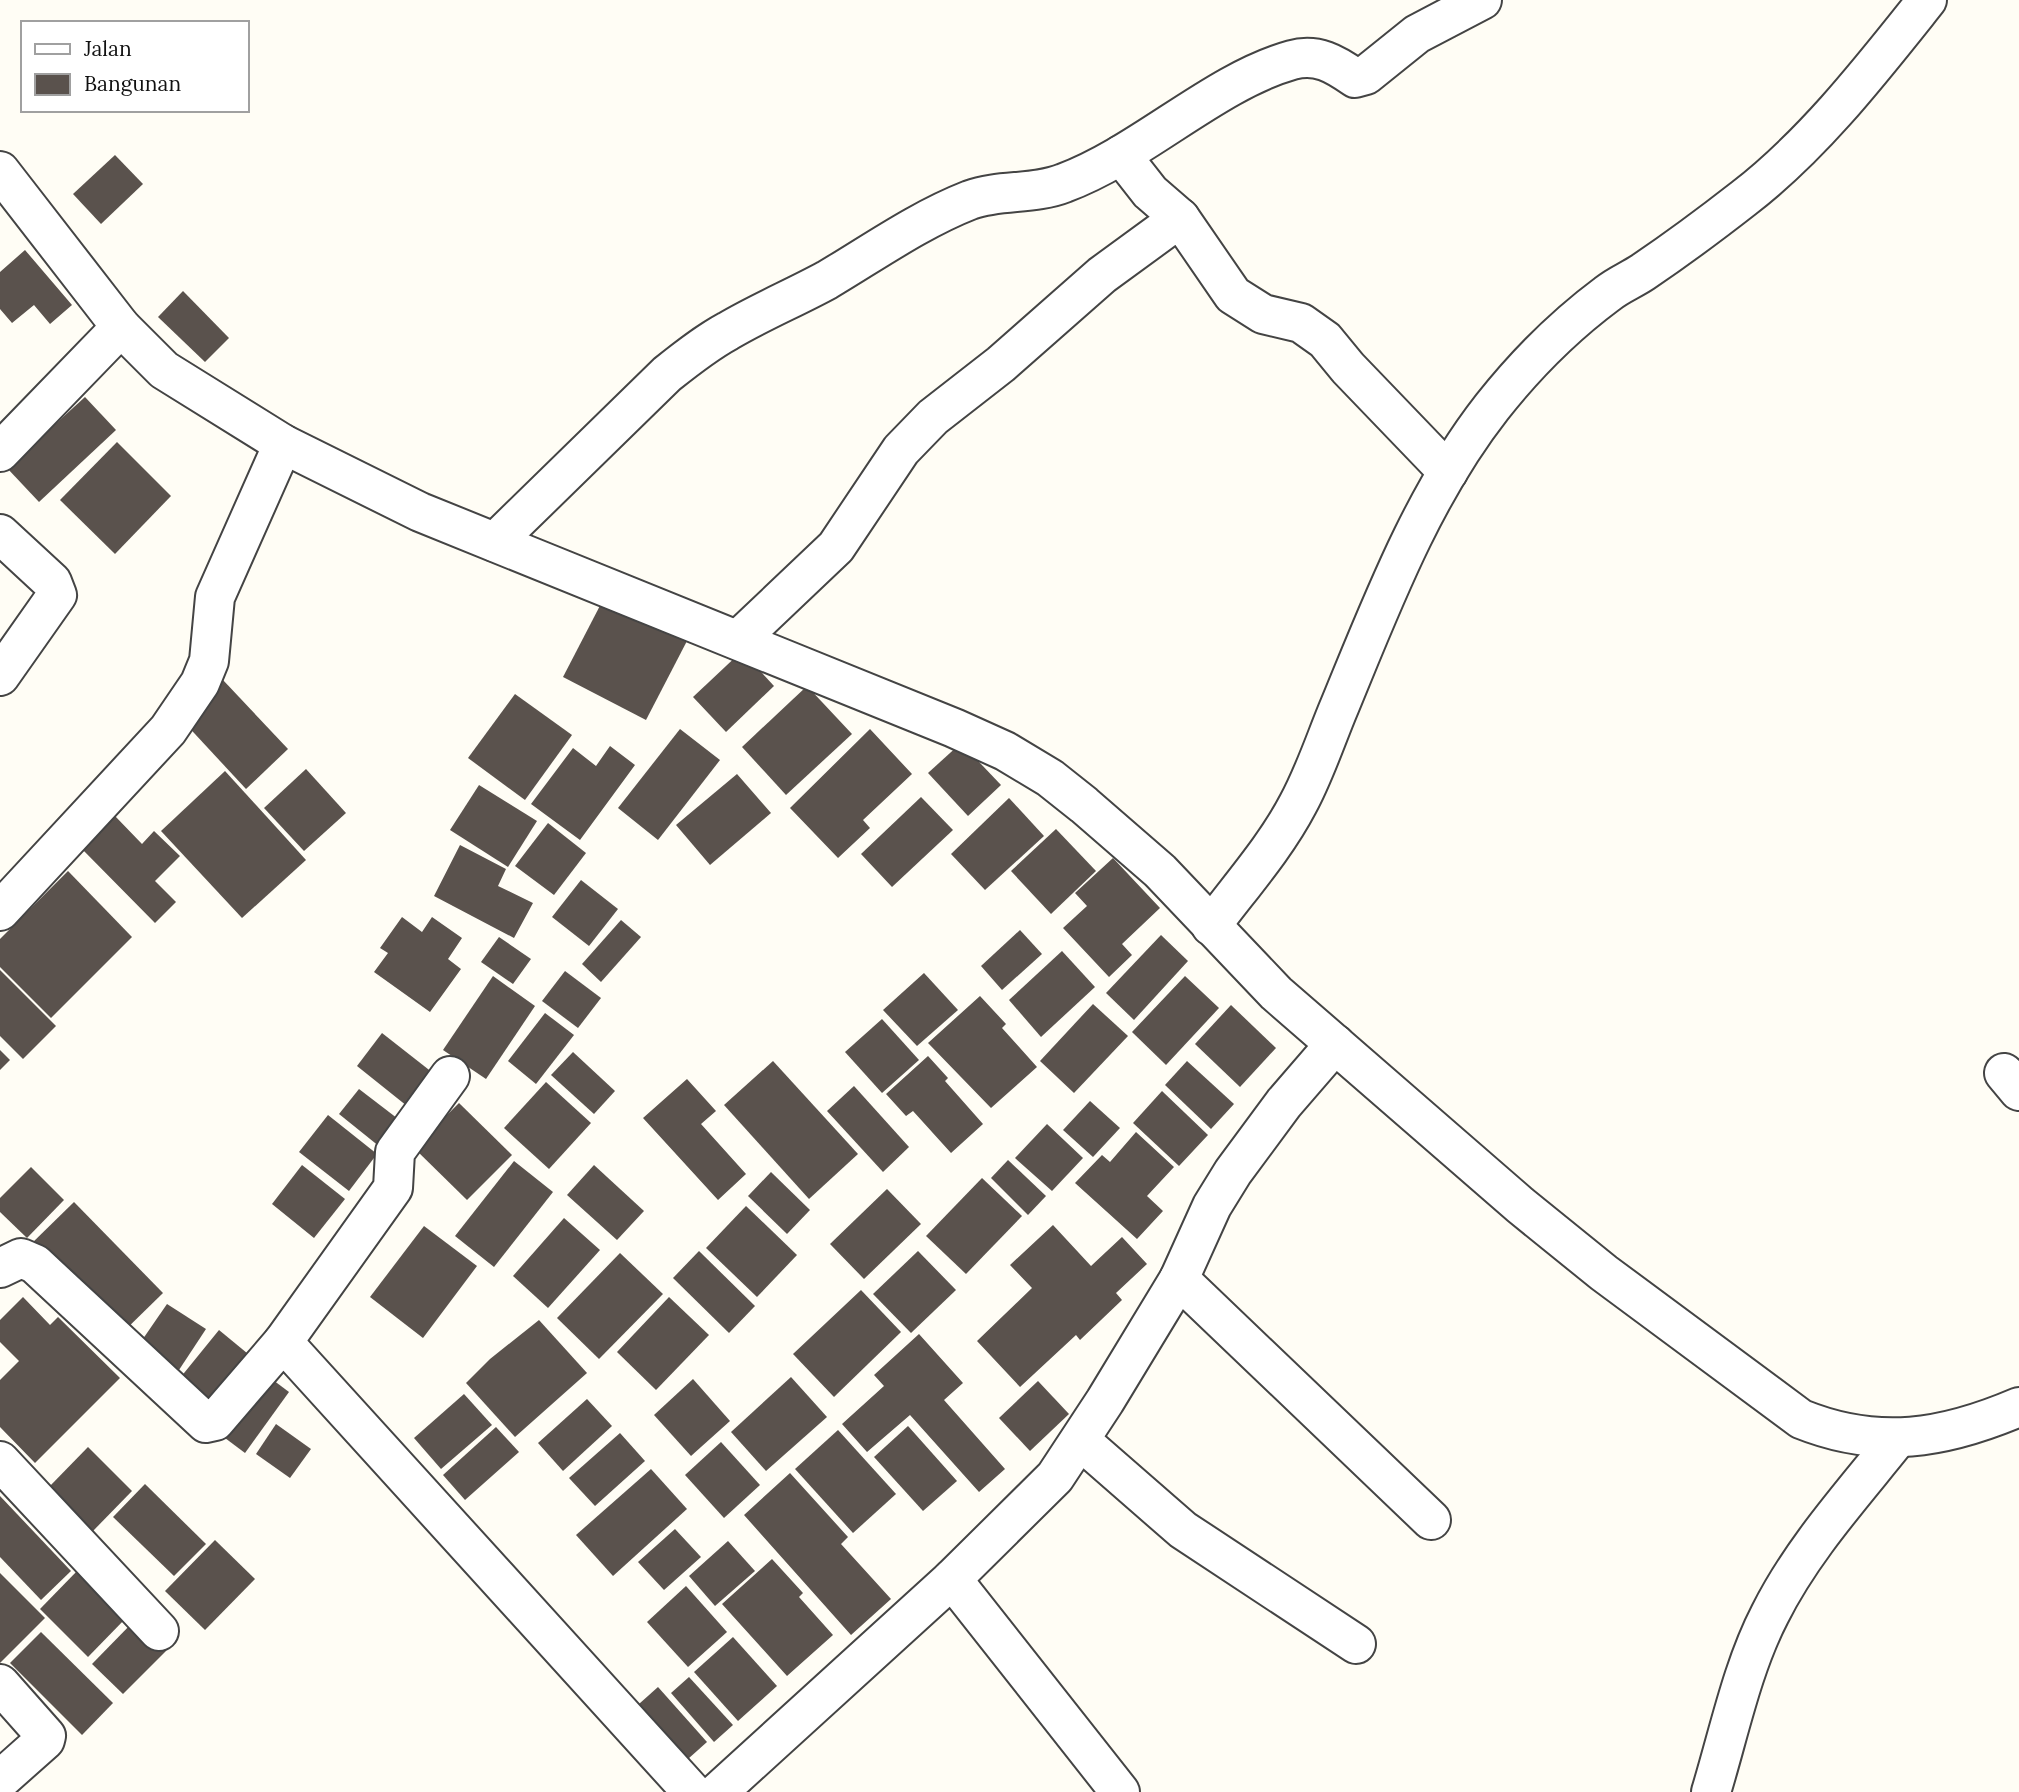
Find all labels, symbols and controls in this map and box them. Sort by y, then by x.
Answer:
legend [21,21,248,112]
text: Jalan [83,35,132,62]
text: Bangunan [84,70,181,97]

